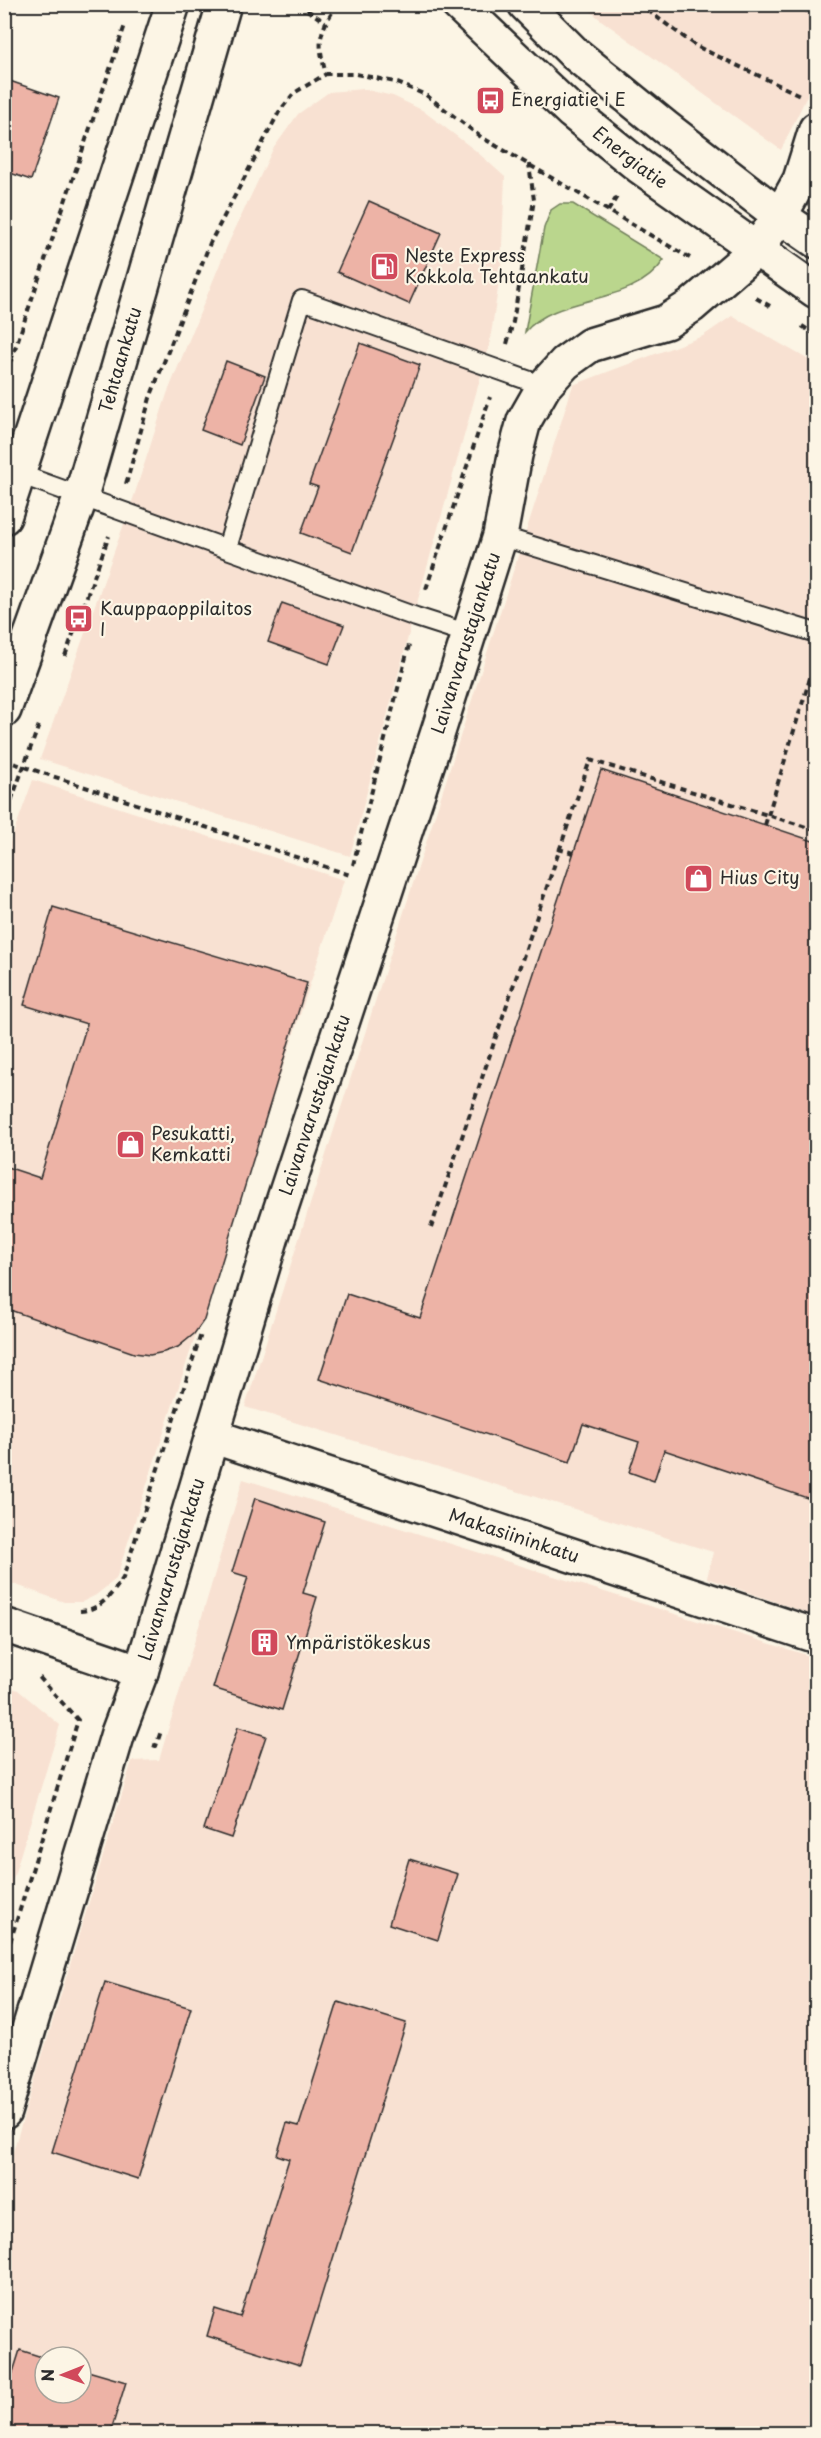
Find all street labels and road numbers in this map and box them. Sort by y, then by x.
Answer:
street label: Energiatie [588,119,674,194]
street label: Tehtaankatu [91,303,147,416]
street label: Laivanvarustajankatu [423,548,506,737]
street label: Laivanvarustajankatu [271,1010,356,1199]
street label: Laivanvarustajankatu [130,1475,211,1664]
street label: Makasiininkatu [446,1500,583,1569]

